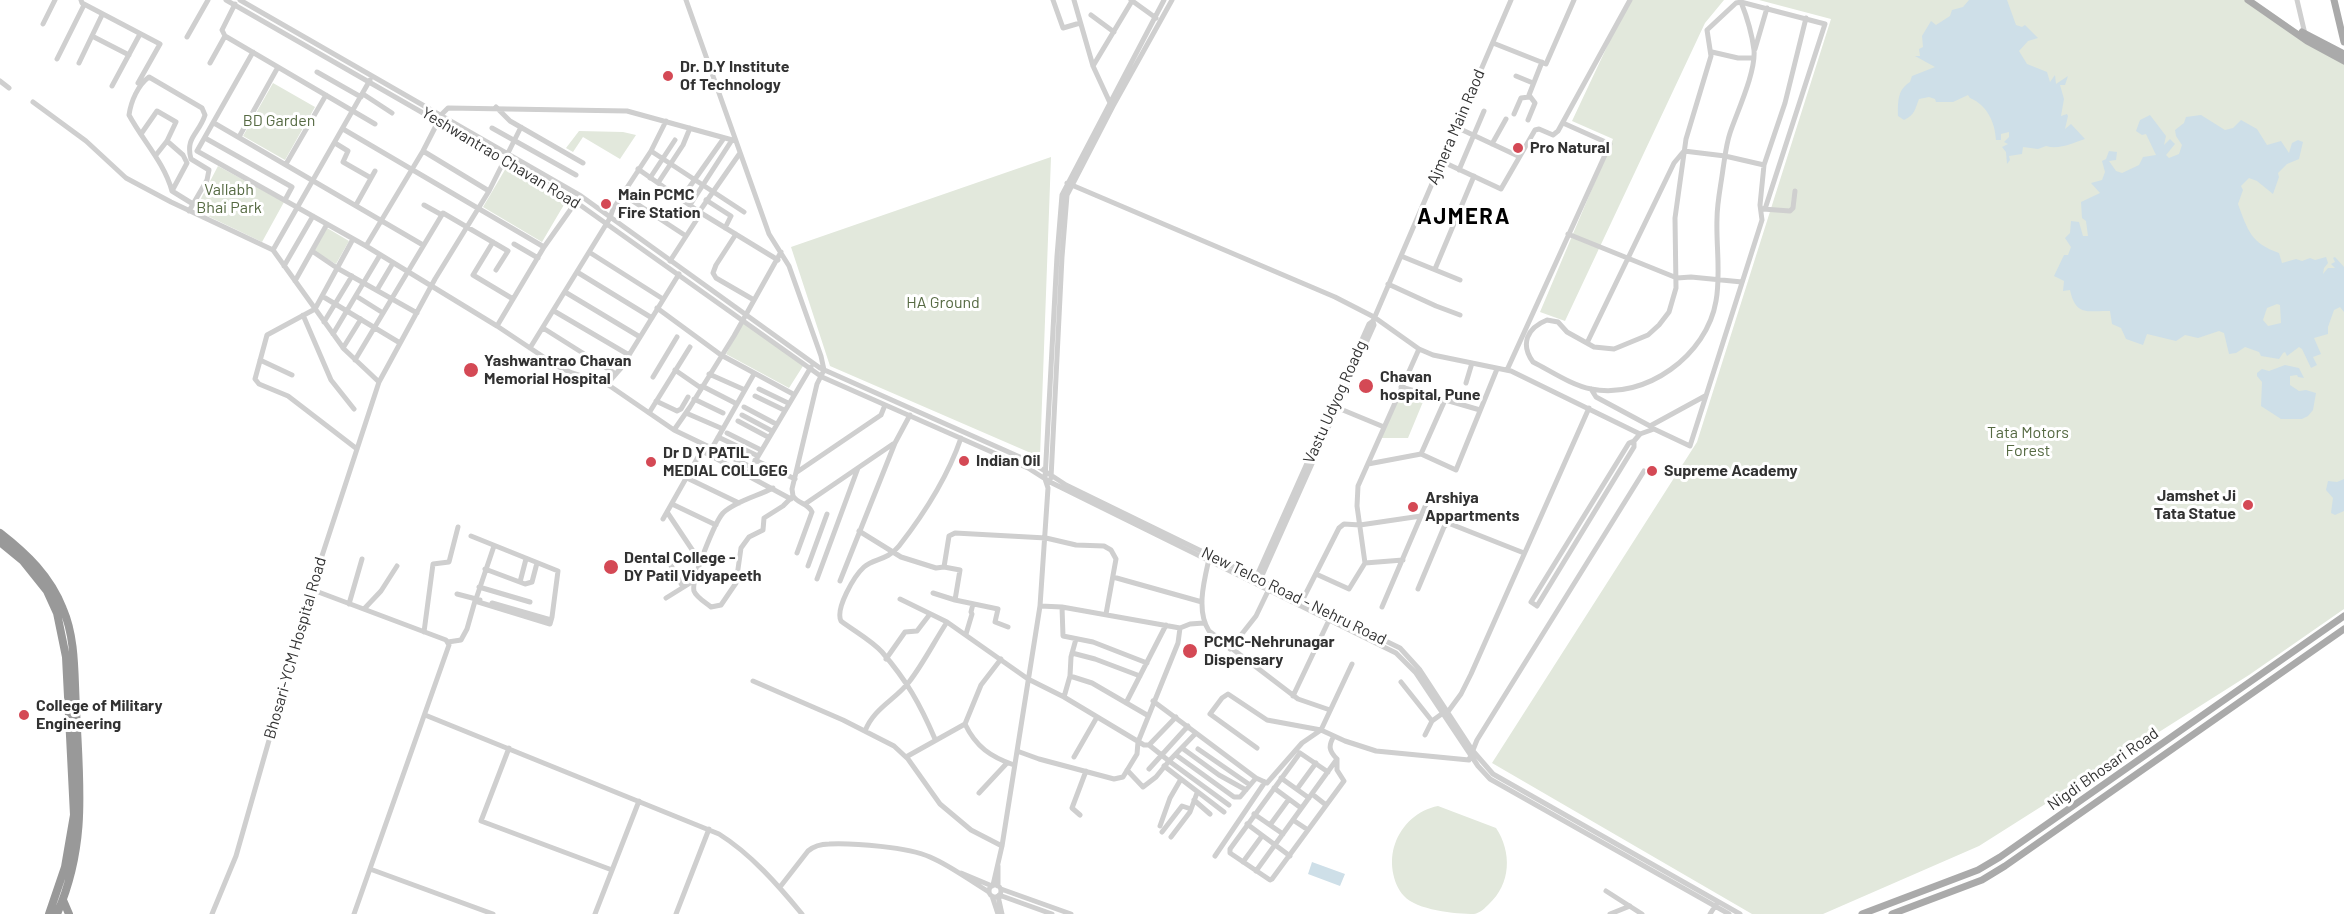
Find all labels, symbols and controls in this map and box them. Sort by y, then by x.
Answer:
place label: Dr. D.Y Institute Of Technology [680,57,790,95]
street label: Ajmera Main Raod [1423,66,1489,188]
marker: Dr. D.Y Institute Of Technology [661,69,675,83]
street label: Yeshwantrao Chavan Road [418,103,584,213]
park label: BD Garden [243,111,315,131]
place label: Pro Natural [1530,138,1610,158]
marker: Pro Natural [1511,141,1525,155]
park label: Vallabh Bhai Park [196,180,262,218]
place label: Main PCMC Fire Station [618,185,701,223]
marker: Main PCMC Fire Station [599,197,613,211]
district label: AJMERA [1417,204,1511,230]
park label: HA Ground [906,293,980,313]
street label: Vastu Udyog Roadg [1299,337,1371,467]
place label: Yashwantrao Chavan Memorial Hospital [484,351,631,389]
marker: Yashwantrao Chavan Memorial Hospital [462,361,480,379]
place label: Chavan hospital, Pune [1380,367,1480,405]
marker: Chavan hospital, Pune [1357,377,1375,395]
park label: Tata Motors Forest [1987,423,2069,461]
place label: Dr D Y PATIL MEDIAL COLLGEG [663,443,788,481]
place label: Indian Oil [976,451,1040,471]
marker: Indian Oil [957,454,971,468]
marker: Dr D Y PATIL MEDIAL COLLGEG [644,455,658,469]
place label: Supreme Academy [1664,461,1798,481]
marker: Supreme Academy [1645,464,1659,478]
place label: Jamshet Ji Tata Statue [2154,486,2236,524]
place label: Arshiya Appartments [1425,488,1520,526]
marker: Jamshet Ji Tata Statue [2241,498,2255,512]
marker: Arshiya Appartments [1406,500,1420,514]
street label: New Telco Road - Nehru Road [1198,543,1390,649]
place label: Dental College - DY Patil Vidyapeeth [624,548,762,586]
street label: Bhosari-YCM Hospital Road [260,555,330,741]
marker: Dental College - DY Patil Vidyapeeth [602,558,620,576]
place label: PCMC-Nehrunagar Dispensary [1204,632,1335,670]
marker: PCMC-Nehrunagar Dispensary [1181,642,1199,660]
place label: College of Military Engineering [36,696,162,734]
marker: College of Military Engineering [17,708,31,722]
street label: Nigdi Bhosari Road [2044,724,2162,814]

